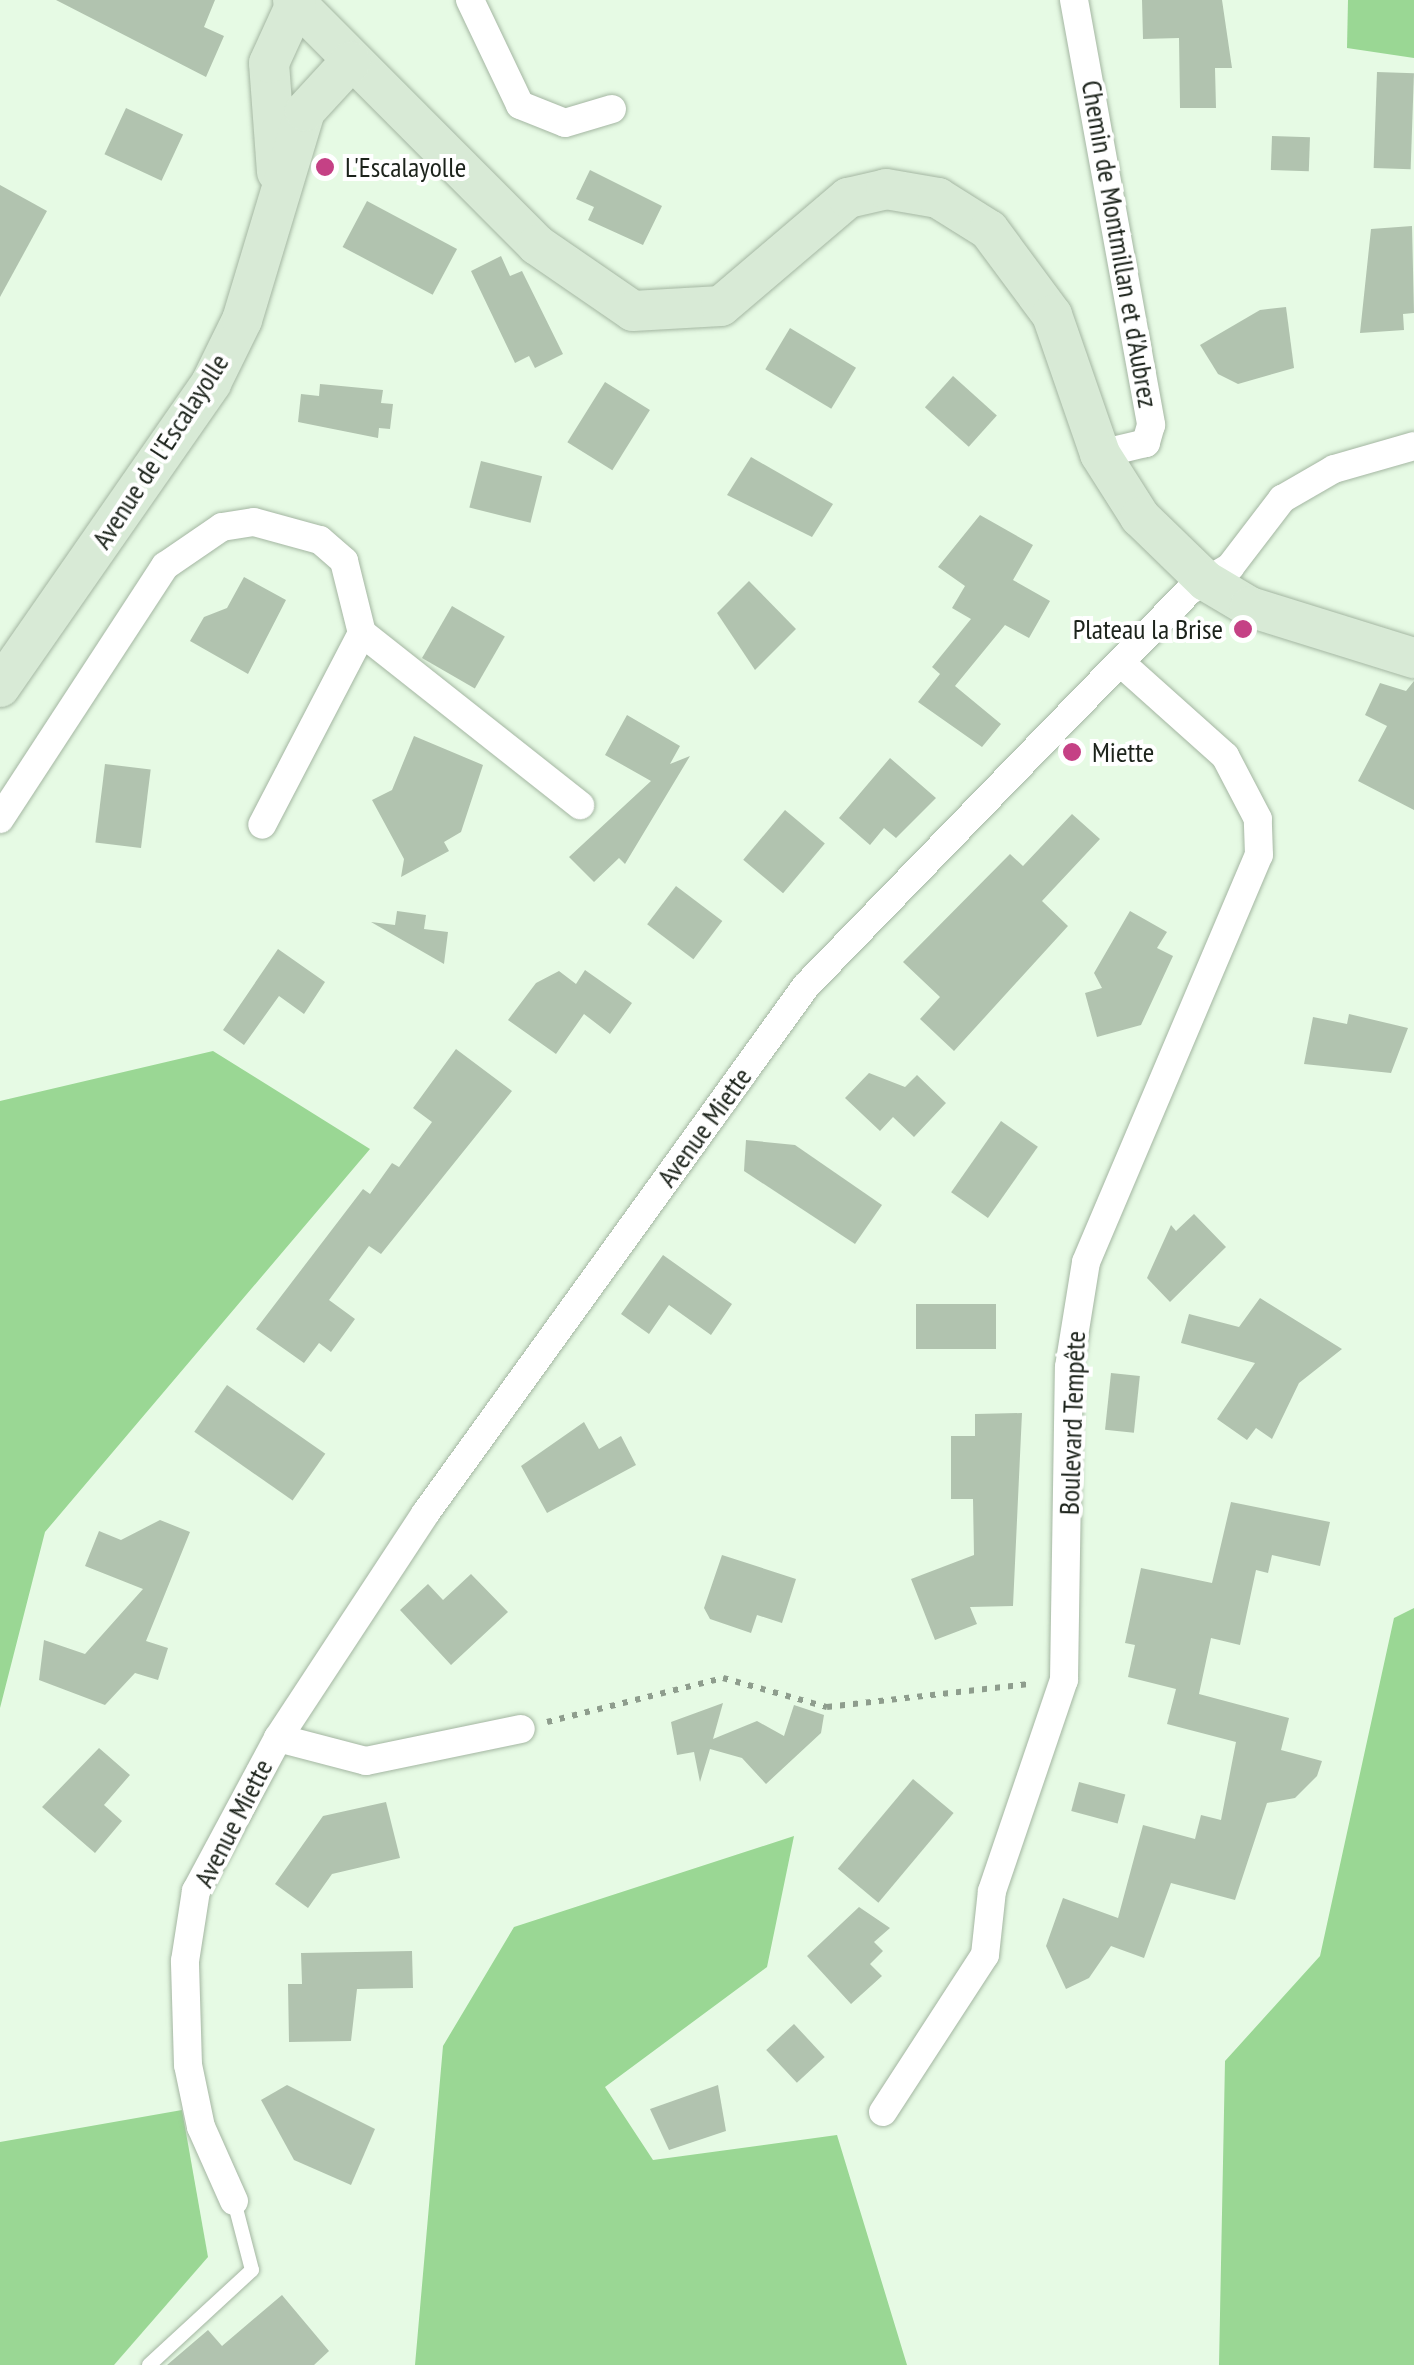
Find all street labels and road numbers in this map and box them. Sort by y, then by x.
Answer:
street label: Chemin de Montmillan et d'Aubrez [1075,78,1165,410]
street label: Avenue de l'Escalayolle [84,347,236,555]
street label: Avenue Miette [650,1061,758,1193]
street label: Boulevard Tempête [1052,1330,1092,1516]
street label: Avenue Miette [186,1753,280,1893]

